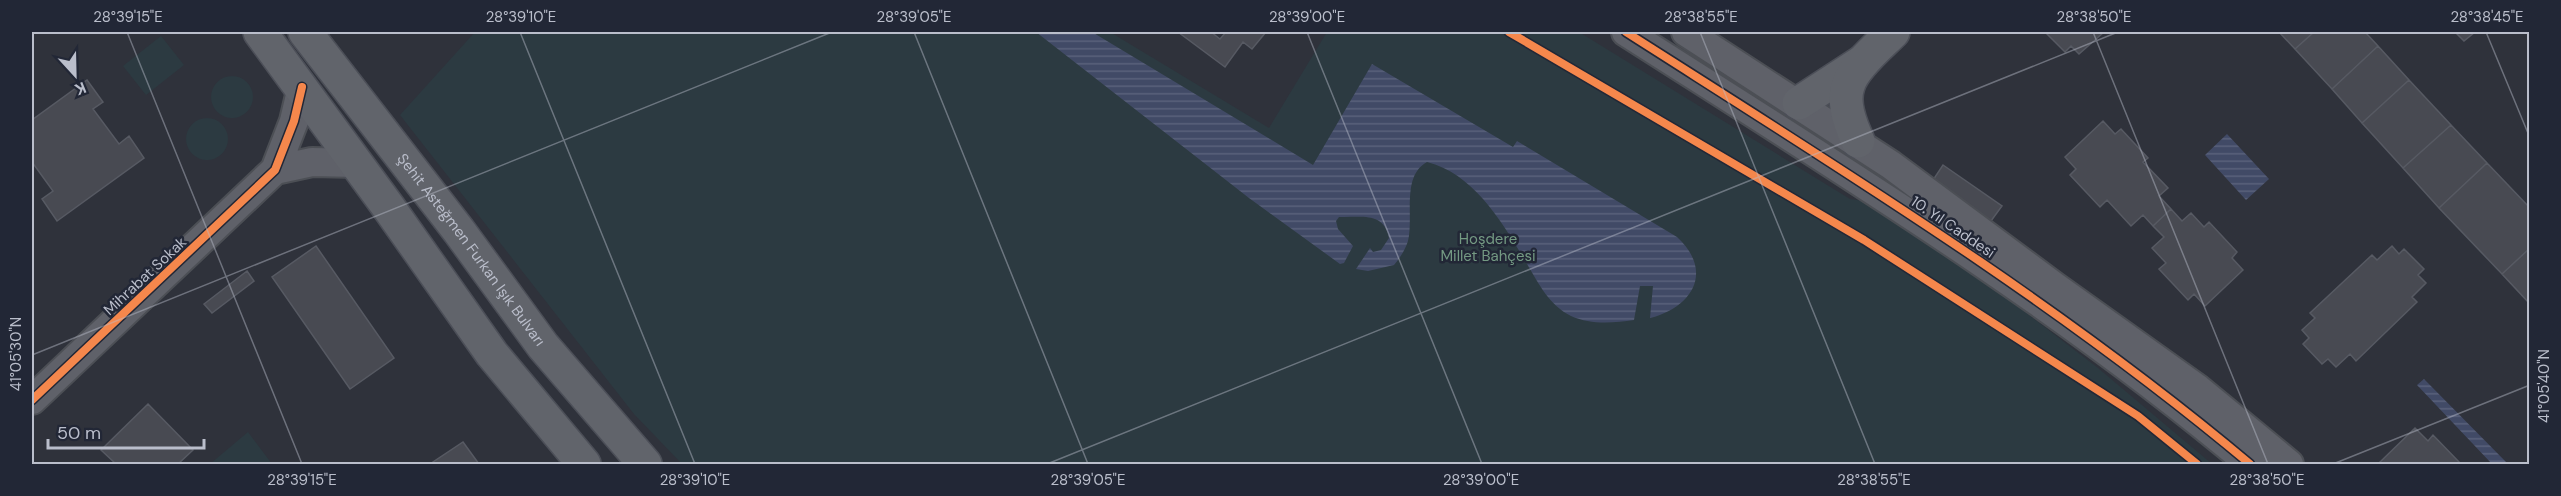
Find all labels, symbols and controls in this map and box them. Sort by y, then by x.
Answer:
text: 28°39'15"E [93,7,163,27]
text: 28°39'10"E [486,7,556,27]
text: 28°39'05"E [877,7,951,27]
text: 28°39'00"E [1269,7,1345,27]
text: 28°38'55"E [1664,7,1738,27]
text: 28°38'50"E [2057,7,2131,27]
text: 28°38'45"E [2450,7,2524,27]
north arrow [45,45,105,105]
text: K [71,77,89,100]
street label: Şehit Asteğmen Furkan Işık Bulvarı [393,149,550,350]
street label: 10. Yıl Caddesi [1907,191,1999,263]
park label: Hoşdere Millet Bahçesi [1440,229,1536,266]
street label: Mihrabat Sokak [99,232,191,320]
text: 41°05'30"N [6,317,26,391]
text: 41°05'40"N [2534,349,2554,423]
scale bar [48,412,204,450]
text: 50 m [57,421,101,445]
text: 28°39'15"E [267,470,337,490]
text: 28°39'10"E [660,470,730,490]
text: 28°39'05"E [1051,470,1125,490]
text: 28°39'00"E [1443,470,1519,490]
text: 28°38'55"E [1837,470,1911,490]
text: 28°38'50"E [2230,470,2304,490]

